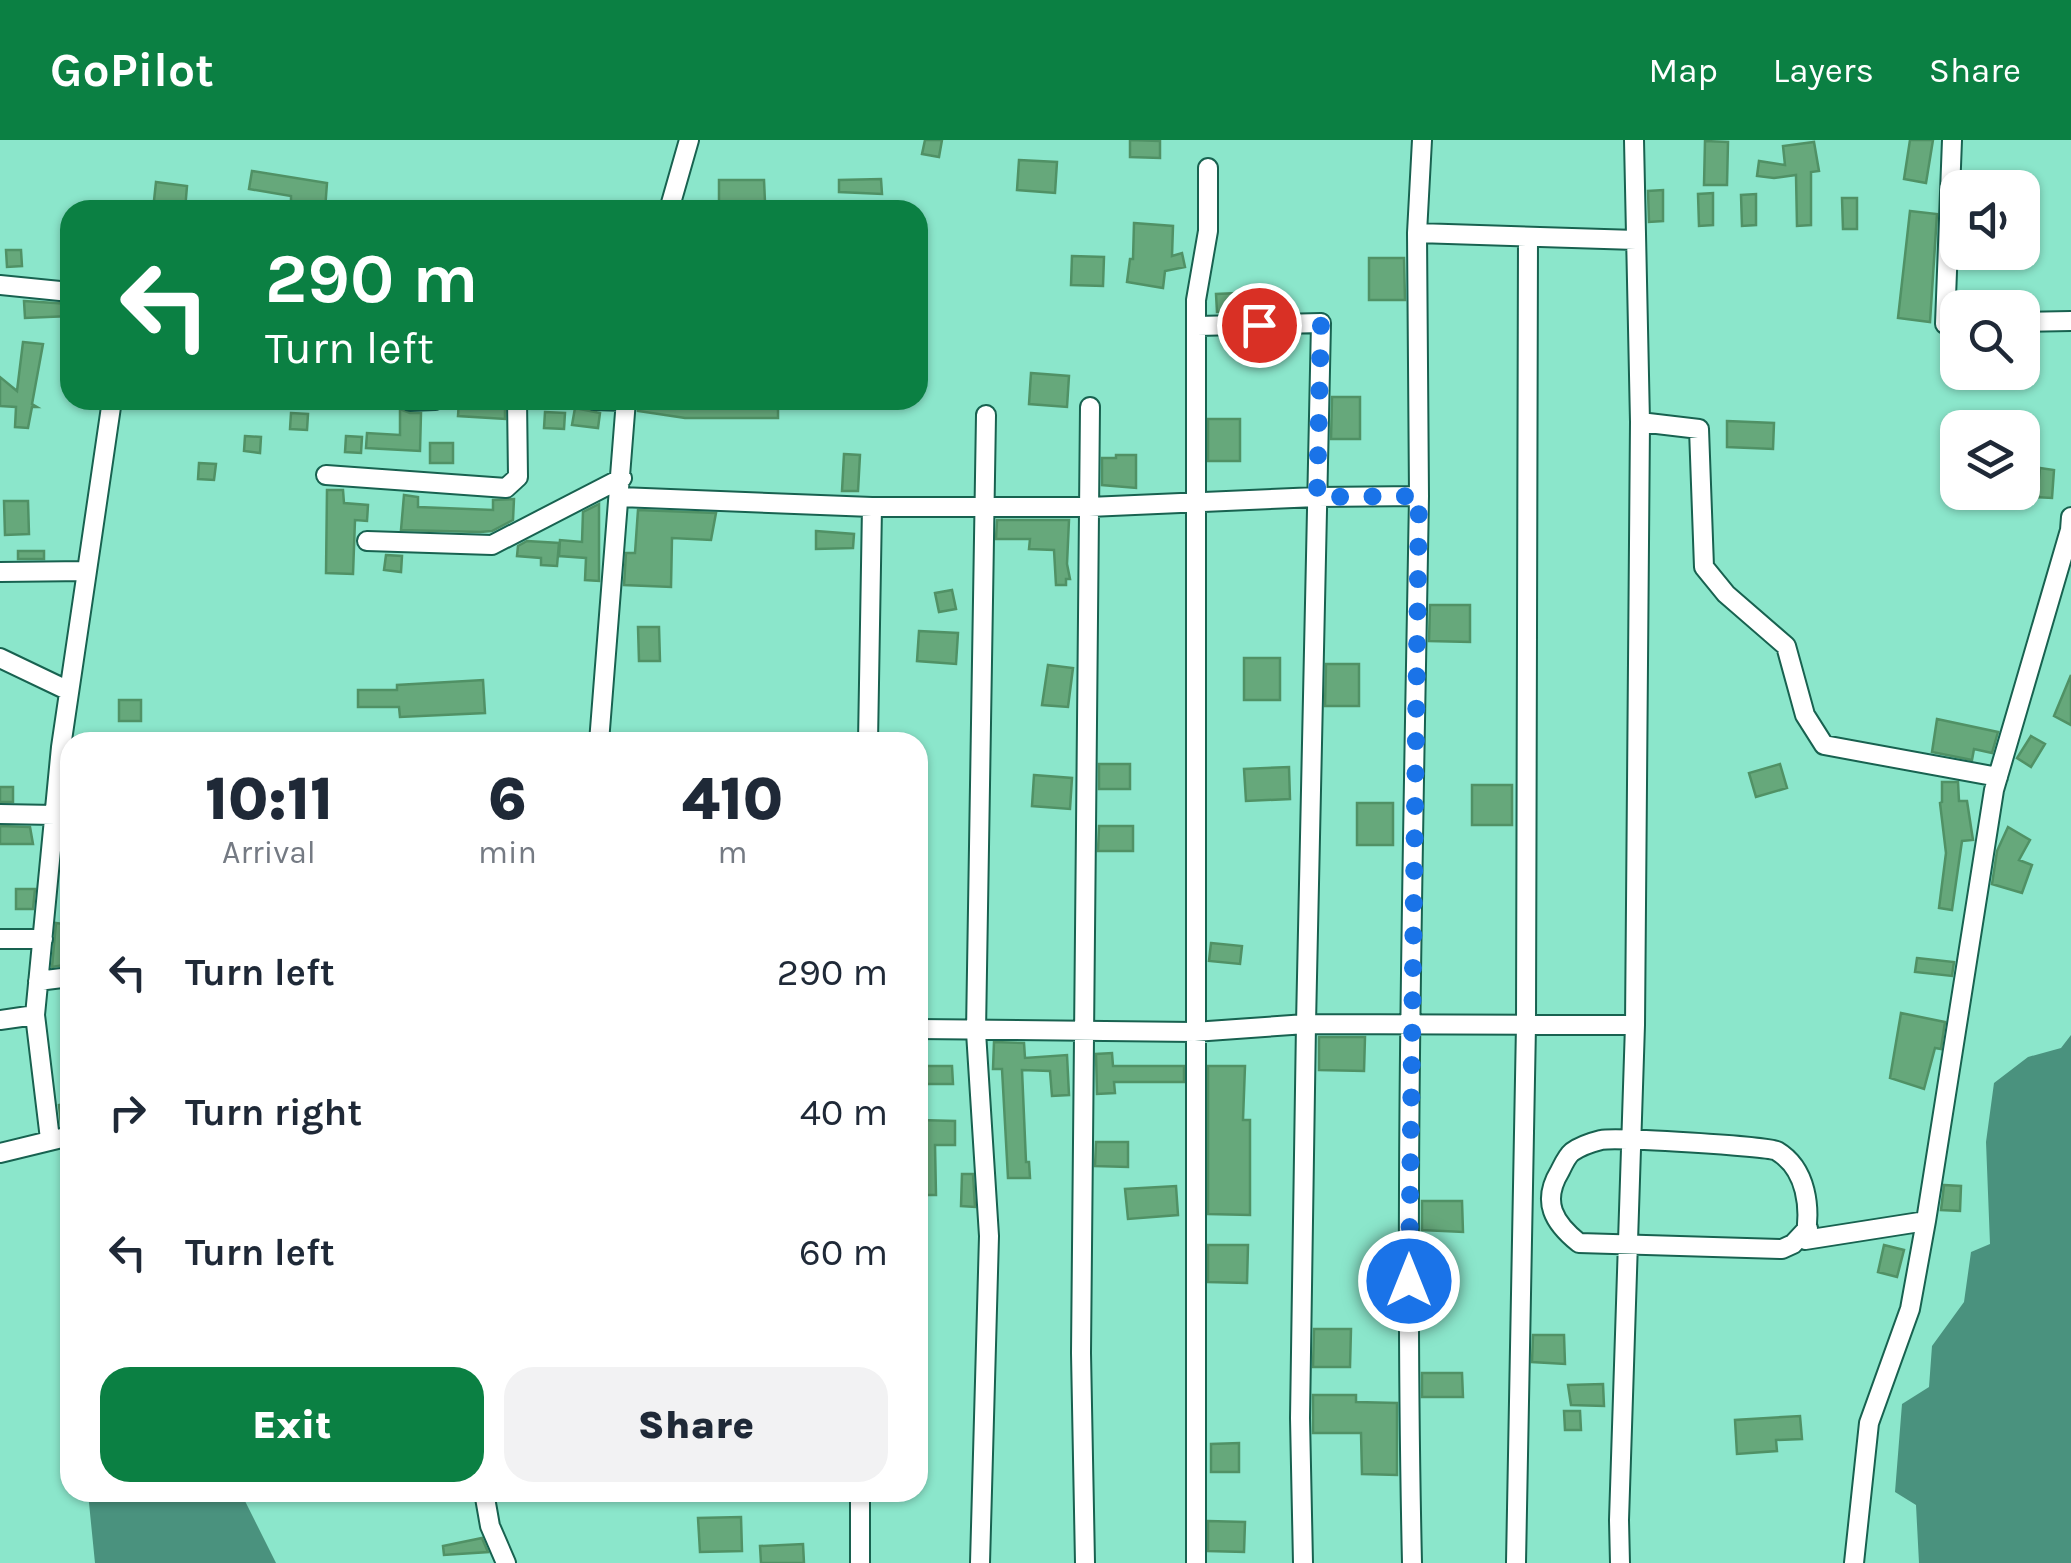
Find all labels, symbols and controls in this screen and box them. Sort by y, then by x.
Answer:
text: GoPilot [50,42,214,98]
text: Map [1648,50,1718,91]
text: Layers [1773,50,1874,91]
text: Share [1929,50,2021,91]
map controls [1940,170,2040,510]
button: sound [1940,170,2040,270]
text: 290 m [265,238,478,320]
icon: left [100,240,230,370]
pin [1217,283,1302,368]
button: search [1940,290,2040,390]
icon: arrive [1232,298,1287,353]
text: Turn left [265,322,434,374]
button: layers [1940,410,2040,510]
text: 10:11 [205,764,333,834]
text: 6 [488,764,527,834]
text: 410 [682,764,783,834]
text: Arrival [222,834,316,871]
text: min [478,834,537,871]
text: m [717,834,747,871]
icon: left [100,945,155,1000]
text: Turn left [185,950,335,995]
text: 290 m [777,950,888,995]
icon: right [100,1085,155,1140]
text: Turn right [185,1090,362,1135]
text: 40 m [800,1090,888,1135]
icon: left [100,1225,155,1280]
position arrow [1357,1229,1461,1333]
text: Turn left [185,1230,335,1275]
text: 60 m [799,1230,888,1275]
button: Exit [100,1367,484,1482]
button: Share [504,1367,888,1482]

